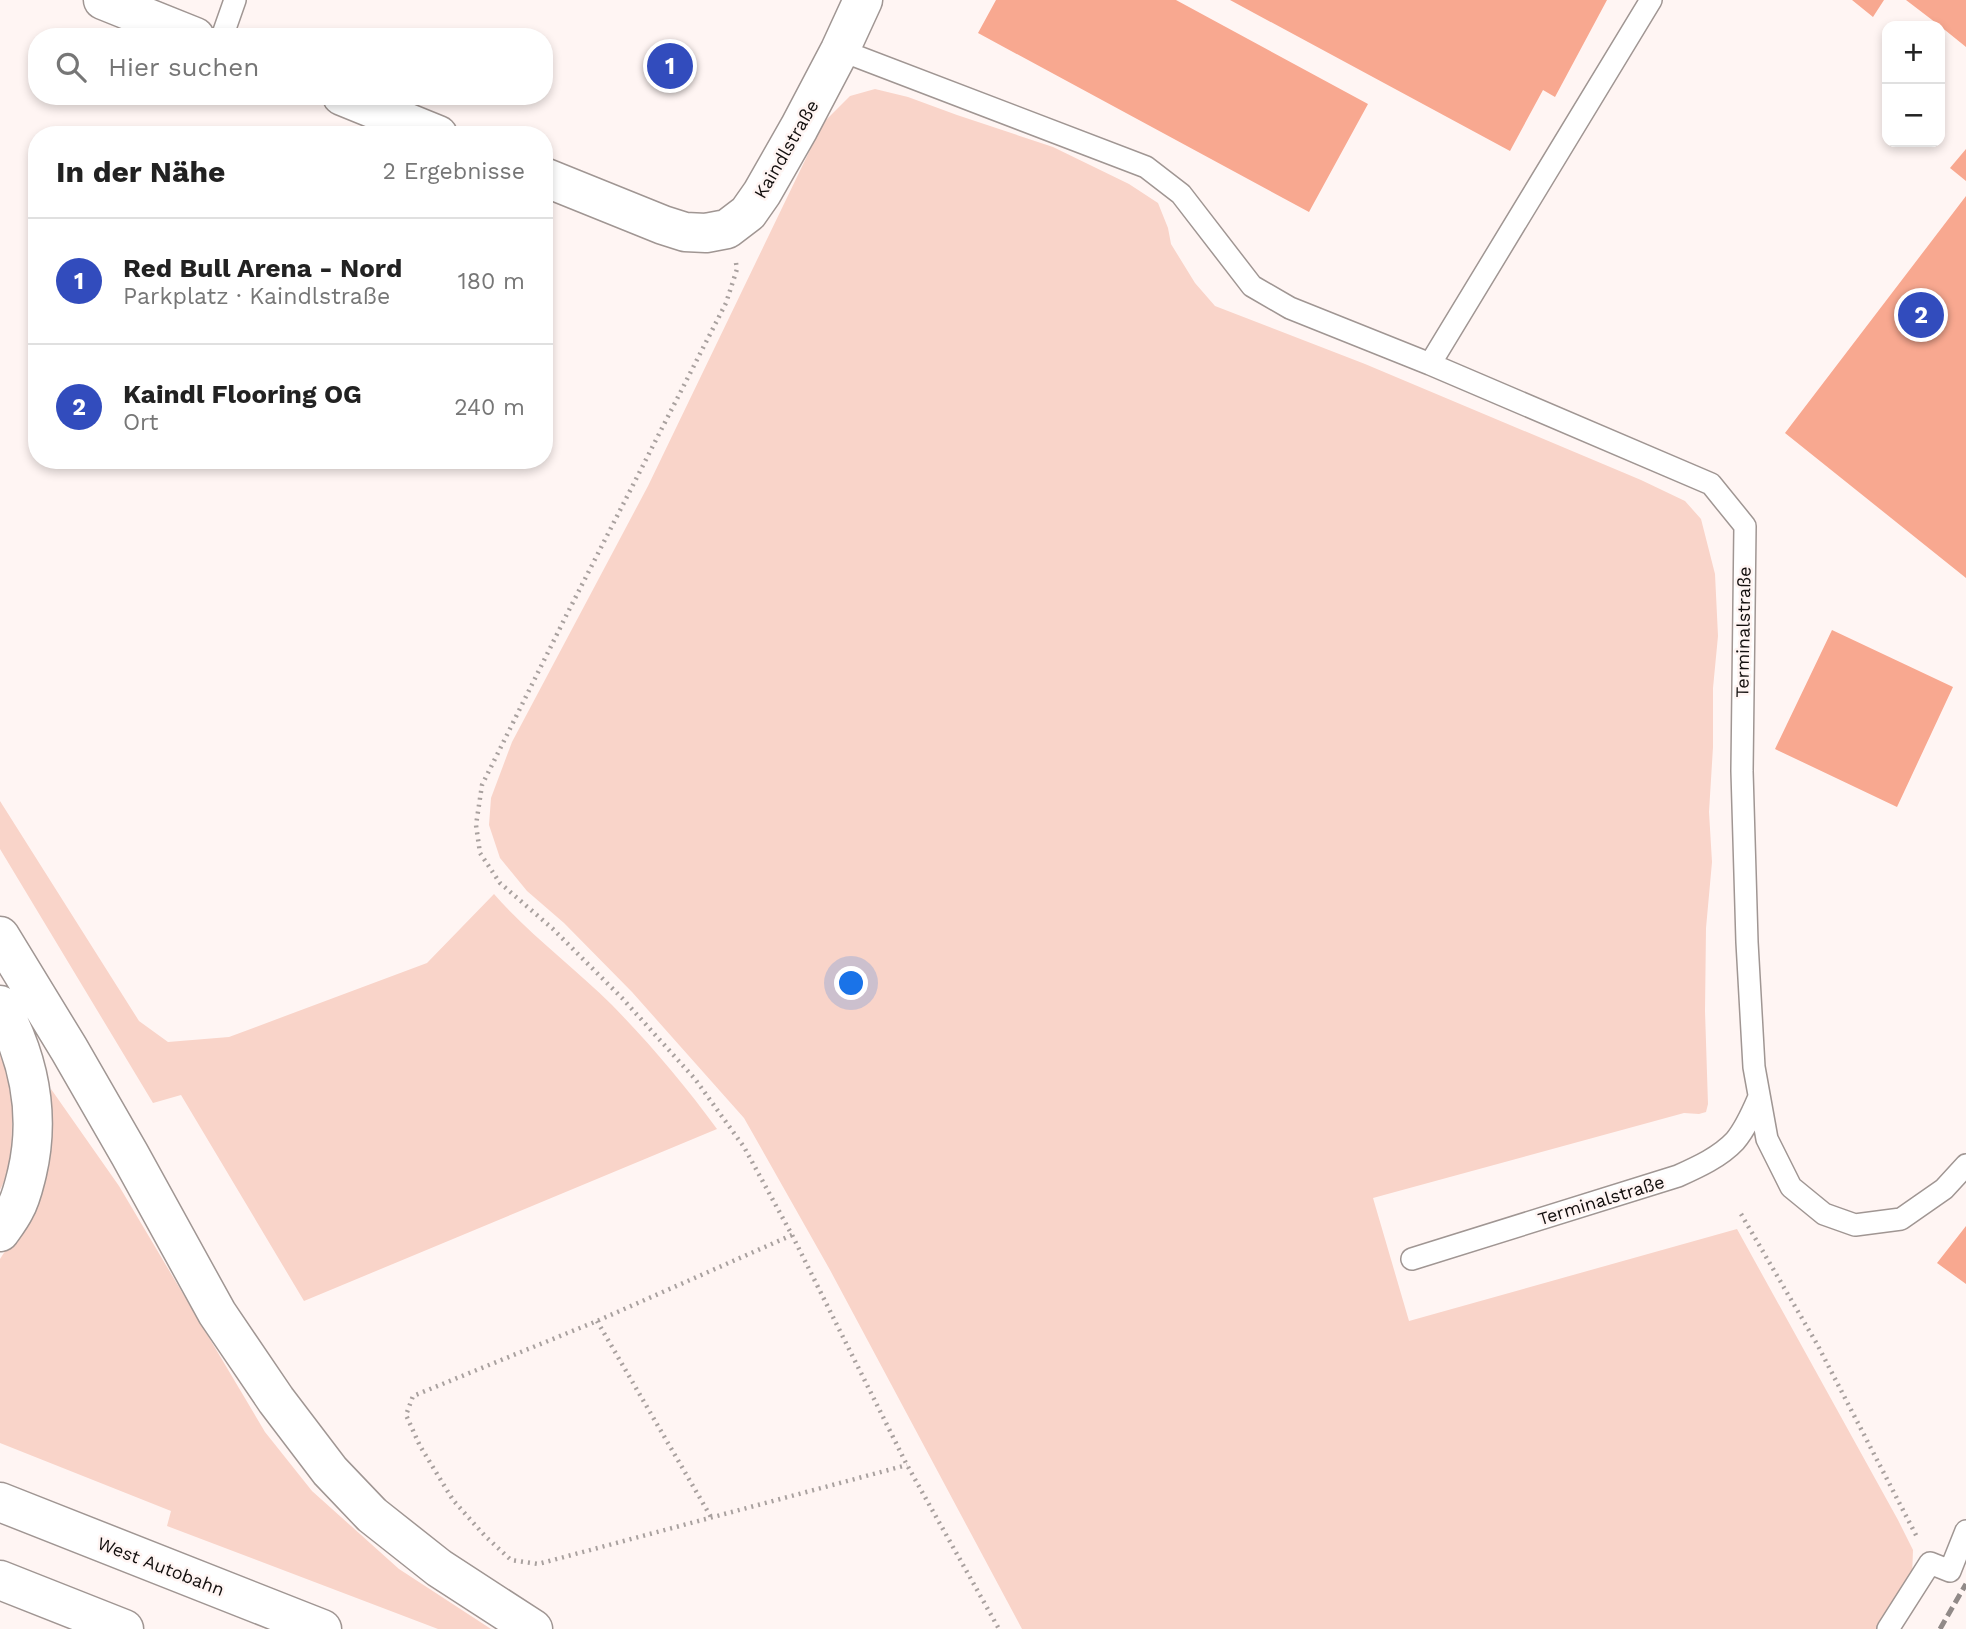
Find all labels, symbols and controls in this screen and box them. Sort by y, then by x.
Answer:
map controls [1882,21,1945,147]
button: + [1882,21,1945,84]
search box [28,28,553,105]
pin: 1 [647,40,693,92]
icon: search [52,48,90,86]
text: Hier suchen [108,52,259,82]
button: − [1882,84,1945,147]
street label: Kaindlstraße [749,96,823,202]
text: In der Nähe [56,154,225,189]
text: 2 Ergebnisse [382,158,525,185]
text: Red Bull Arena - Nord [123,253,402,283]
text: 1 [74,268,84,295]
text: 180 m [458,268,525,295]
text: Parkplatz · Kaindlstraße [123,283,390,310]
pin: 2 [1898,289,1944,341]
text: Kaindl Flooring OG [123,379,362,409]
text: 2 [72,394,86,421]
text: 240 m [454,394,525,421]
text: Ort [123,409,158,436]
street label: Terminalstraße [1731,566,1755,698]
your location [834,966,868,1000]
street label: Terminalstraße [1535,1171,1667,1229]
street label: West Autobahn [94,1532,228,1600]

